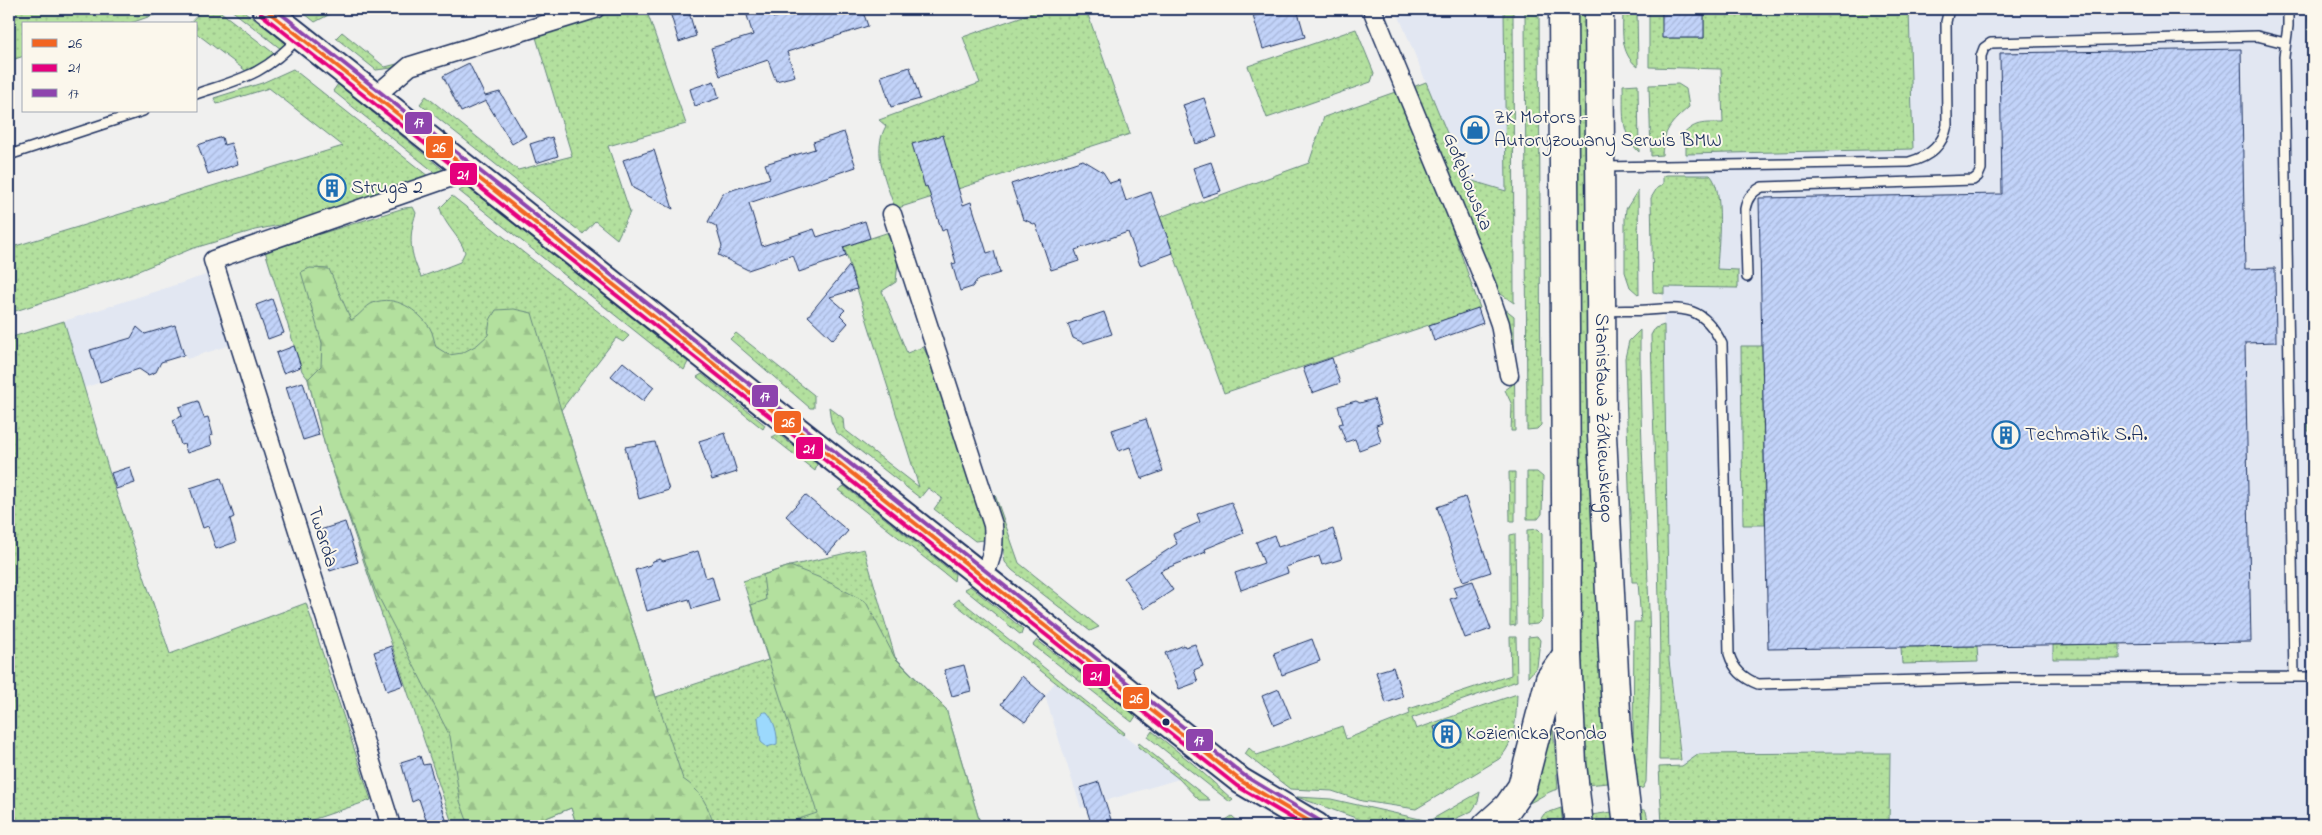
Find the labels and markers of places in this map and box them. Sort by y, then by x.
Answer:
place label: ZK Motors - Autoryzowany Serwis BMW [1494,104,1722,156]
shop icon: ZK Motors - Autoryzowany Serwis BMW [1460,115,1490,145]
building icon: Struga 2 [317,173,347,203]
place label: Struga 2 [351,174,423,204]
building icon: Techmatik S.A. [1991,420,2021,450]
place label: Techmatik S.A. [2025,421,2148,450]
unlabelled marker [1161,717,1171,727]
building icon: Kozienicka Rondo [1432,719,1462,749]
place label: Kozienicka Rondo [1466,720,1607,749]

